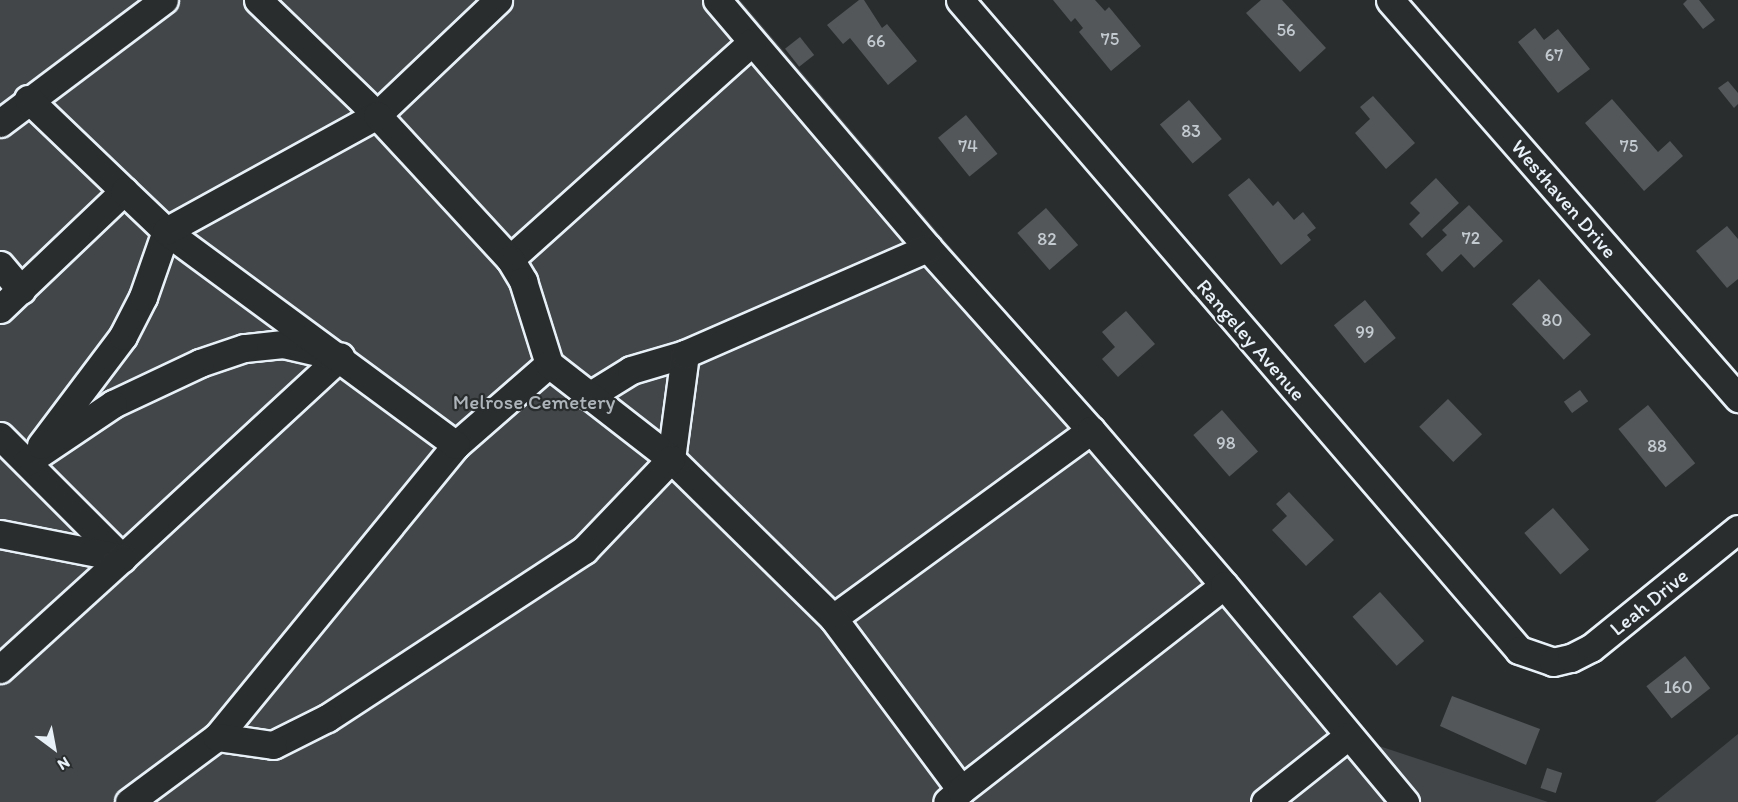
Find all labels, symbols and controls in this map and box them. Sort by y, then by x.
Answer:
house number: 56 [1277,19,1295,41]
house number: 75 [1101,28,1119,50]
house number: 66 [866,30,886,52]
house number: 67 [1545,44,1563,66]
house number: 83 [1181,120,1201,142]
street label: Westhaven Drive [1506,134,1622,264]
house number: 74 [958,135,978,157]
house number: 75 [1620,135,1638,157]
house number: 72 [1462,227,1480,249]
house number: 82 [1037,228,1057,250]
street label: Rangeley Avenue [1191,274,1311,406]
house number: 80 [1542,309,1562,331]
house number: 99 [1356,321,1374,343]
park label: Melrose Cemetery [453,389,615,415]
house number: 98 [1216,432,1236,454]
house number: 88 [1647,435,1667,457]
street label: Leah Drive [1604,563,1694,641]
house number: 160 [1664,676,1692,698]
north arrow [24,718,84,778]
text: N [54,753,73,775]

